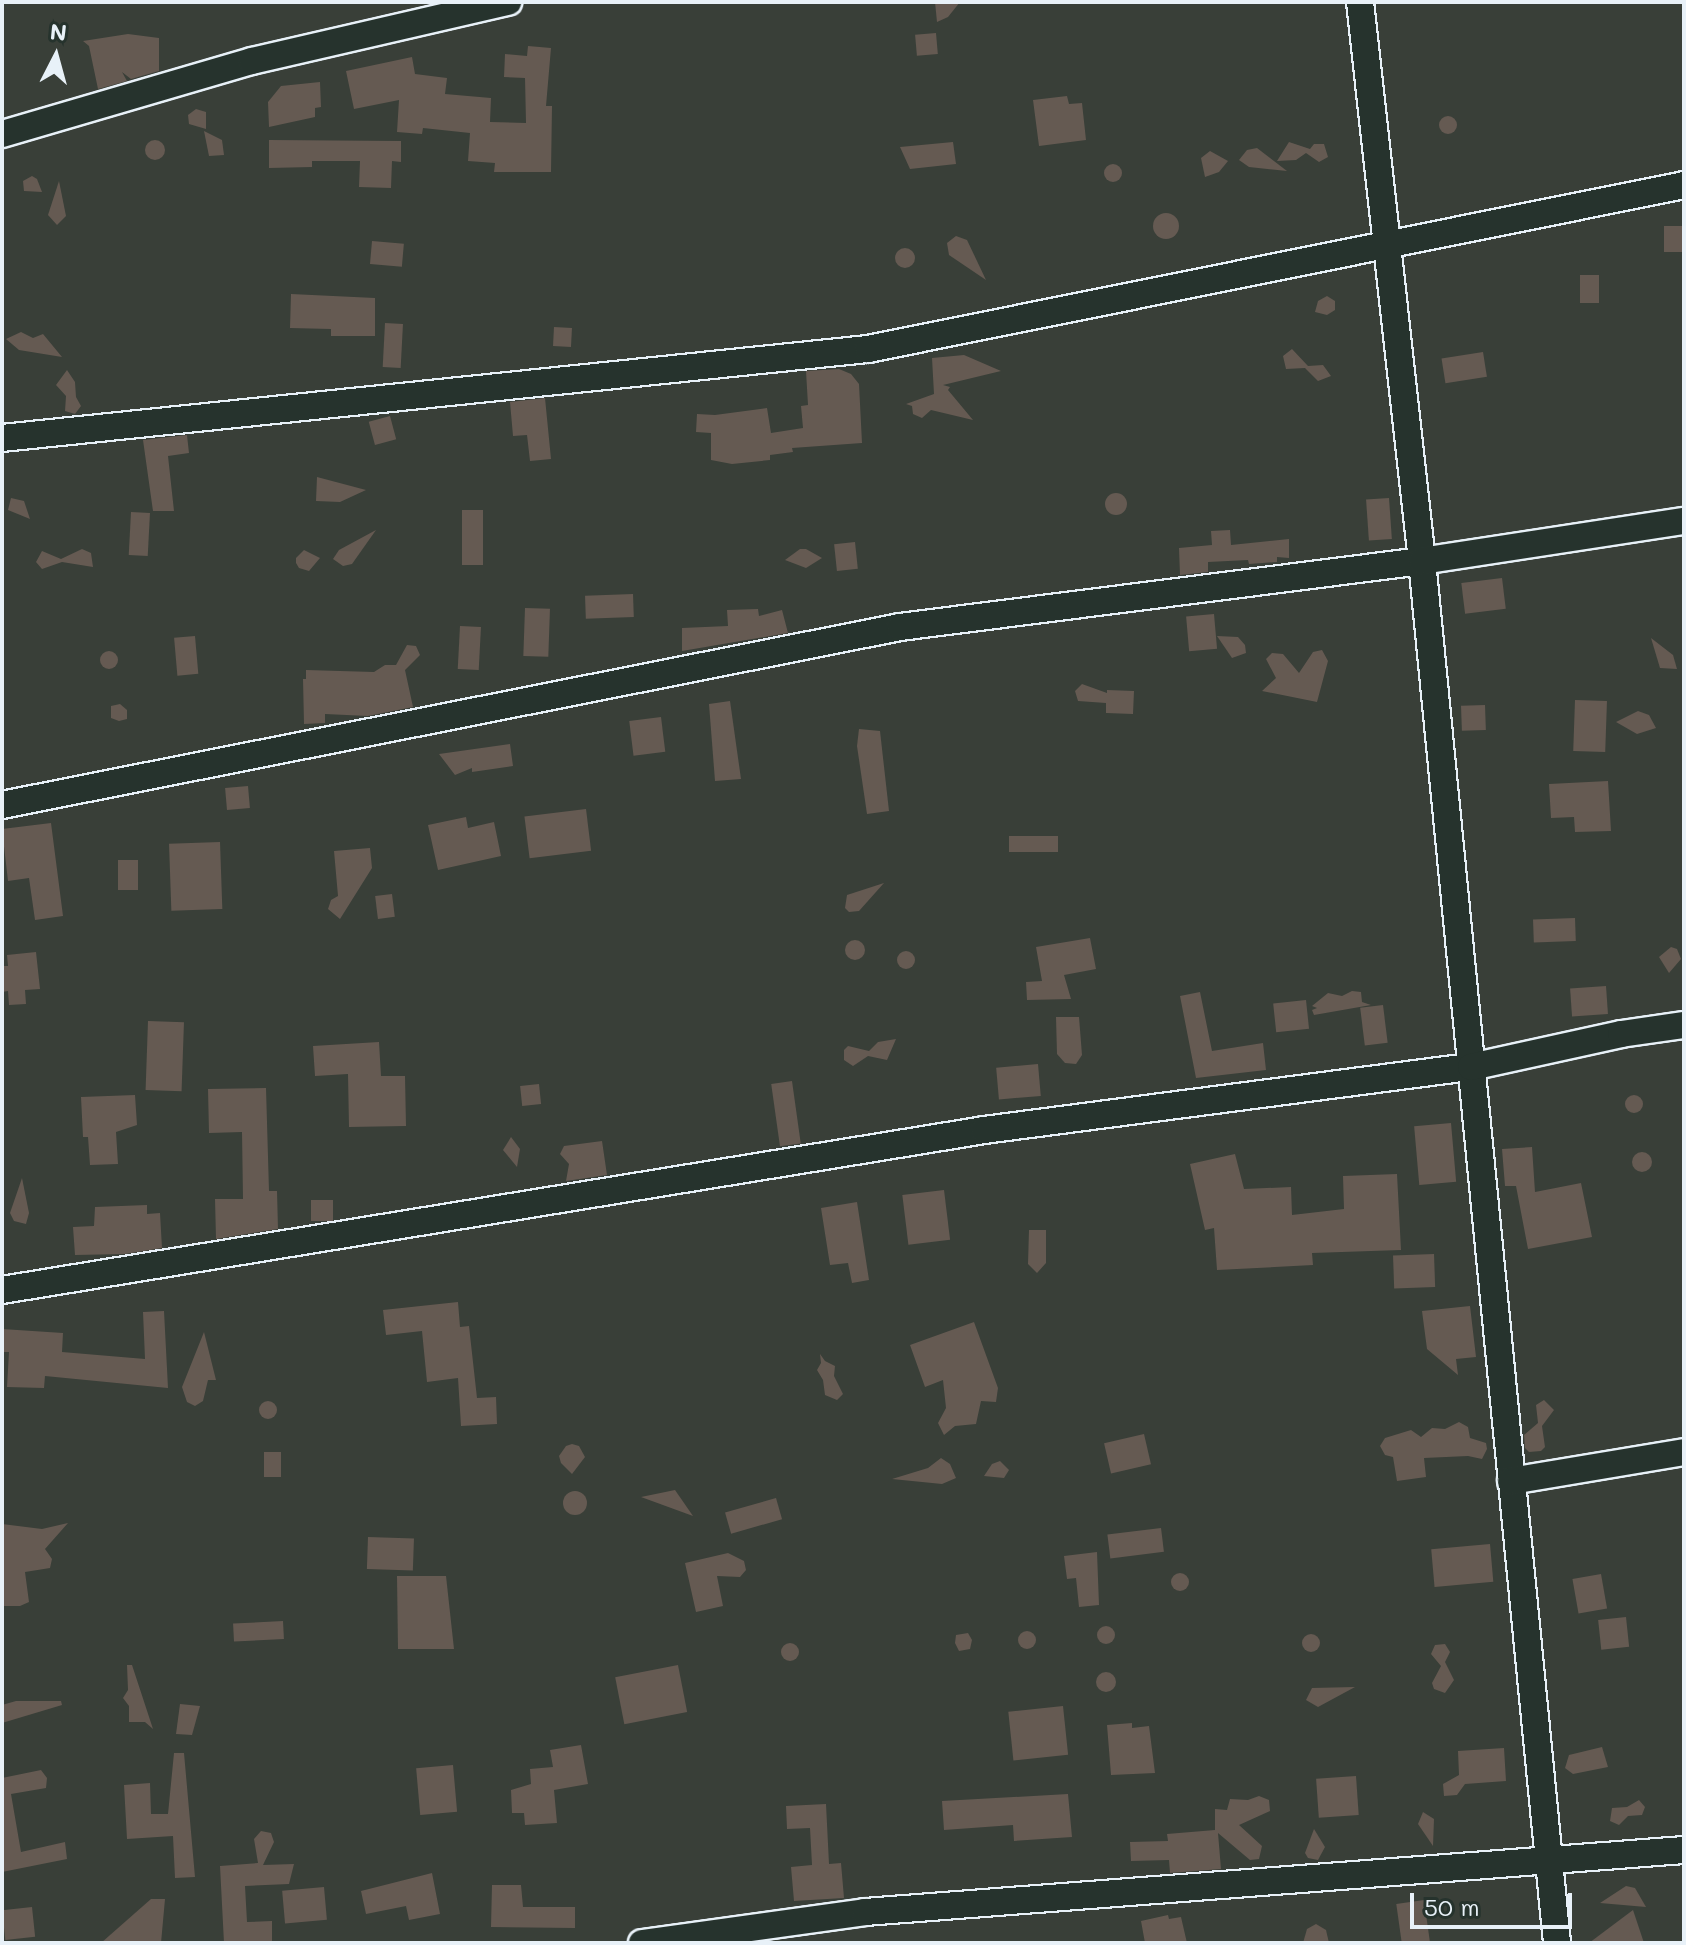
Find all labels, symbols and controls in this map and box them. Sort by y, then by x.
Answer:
north arrow [16,16,96,96]
text: N [49,16,68,47]
scale bar [1414,1877,1576,1927]
text: 50 m [1424,1891,1480,1922]

